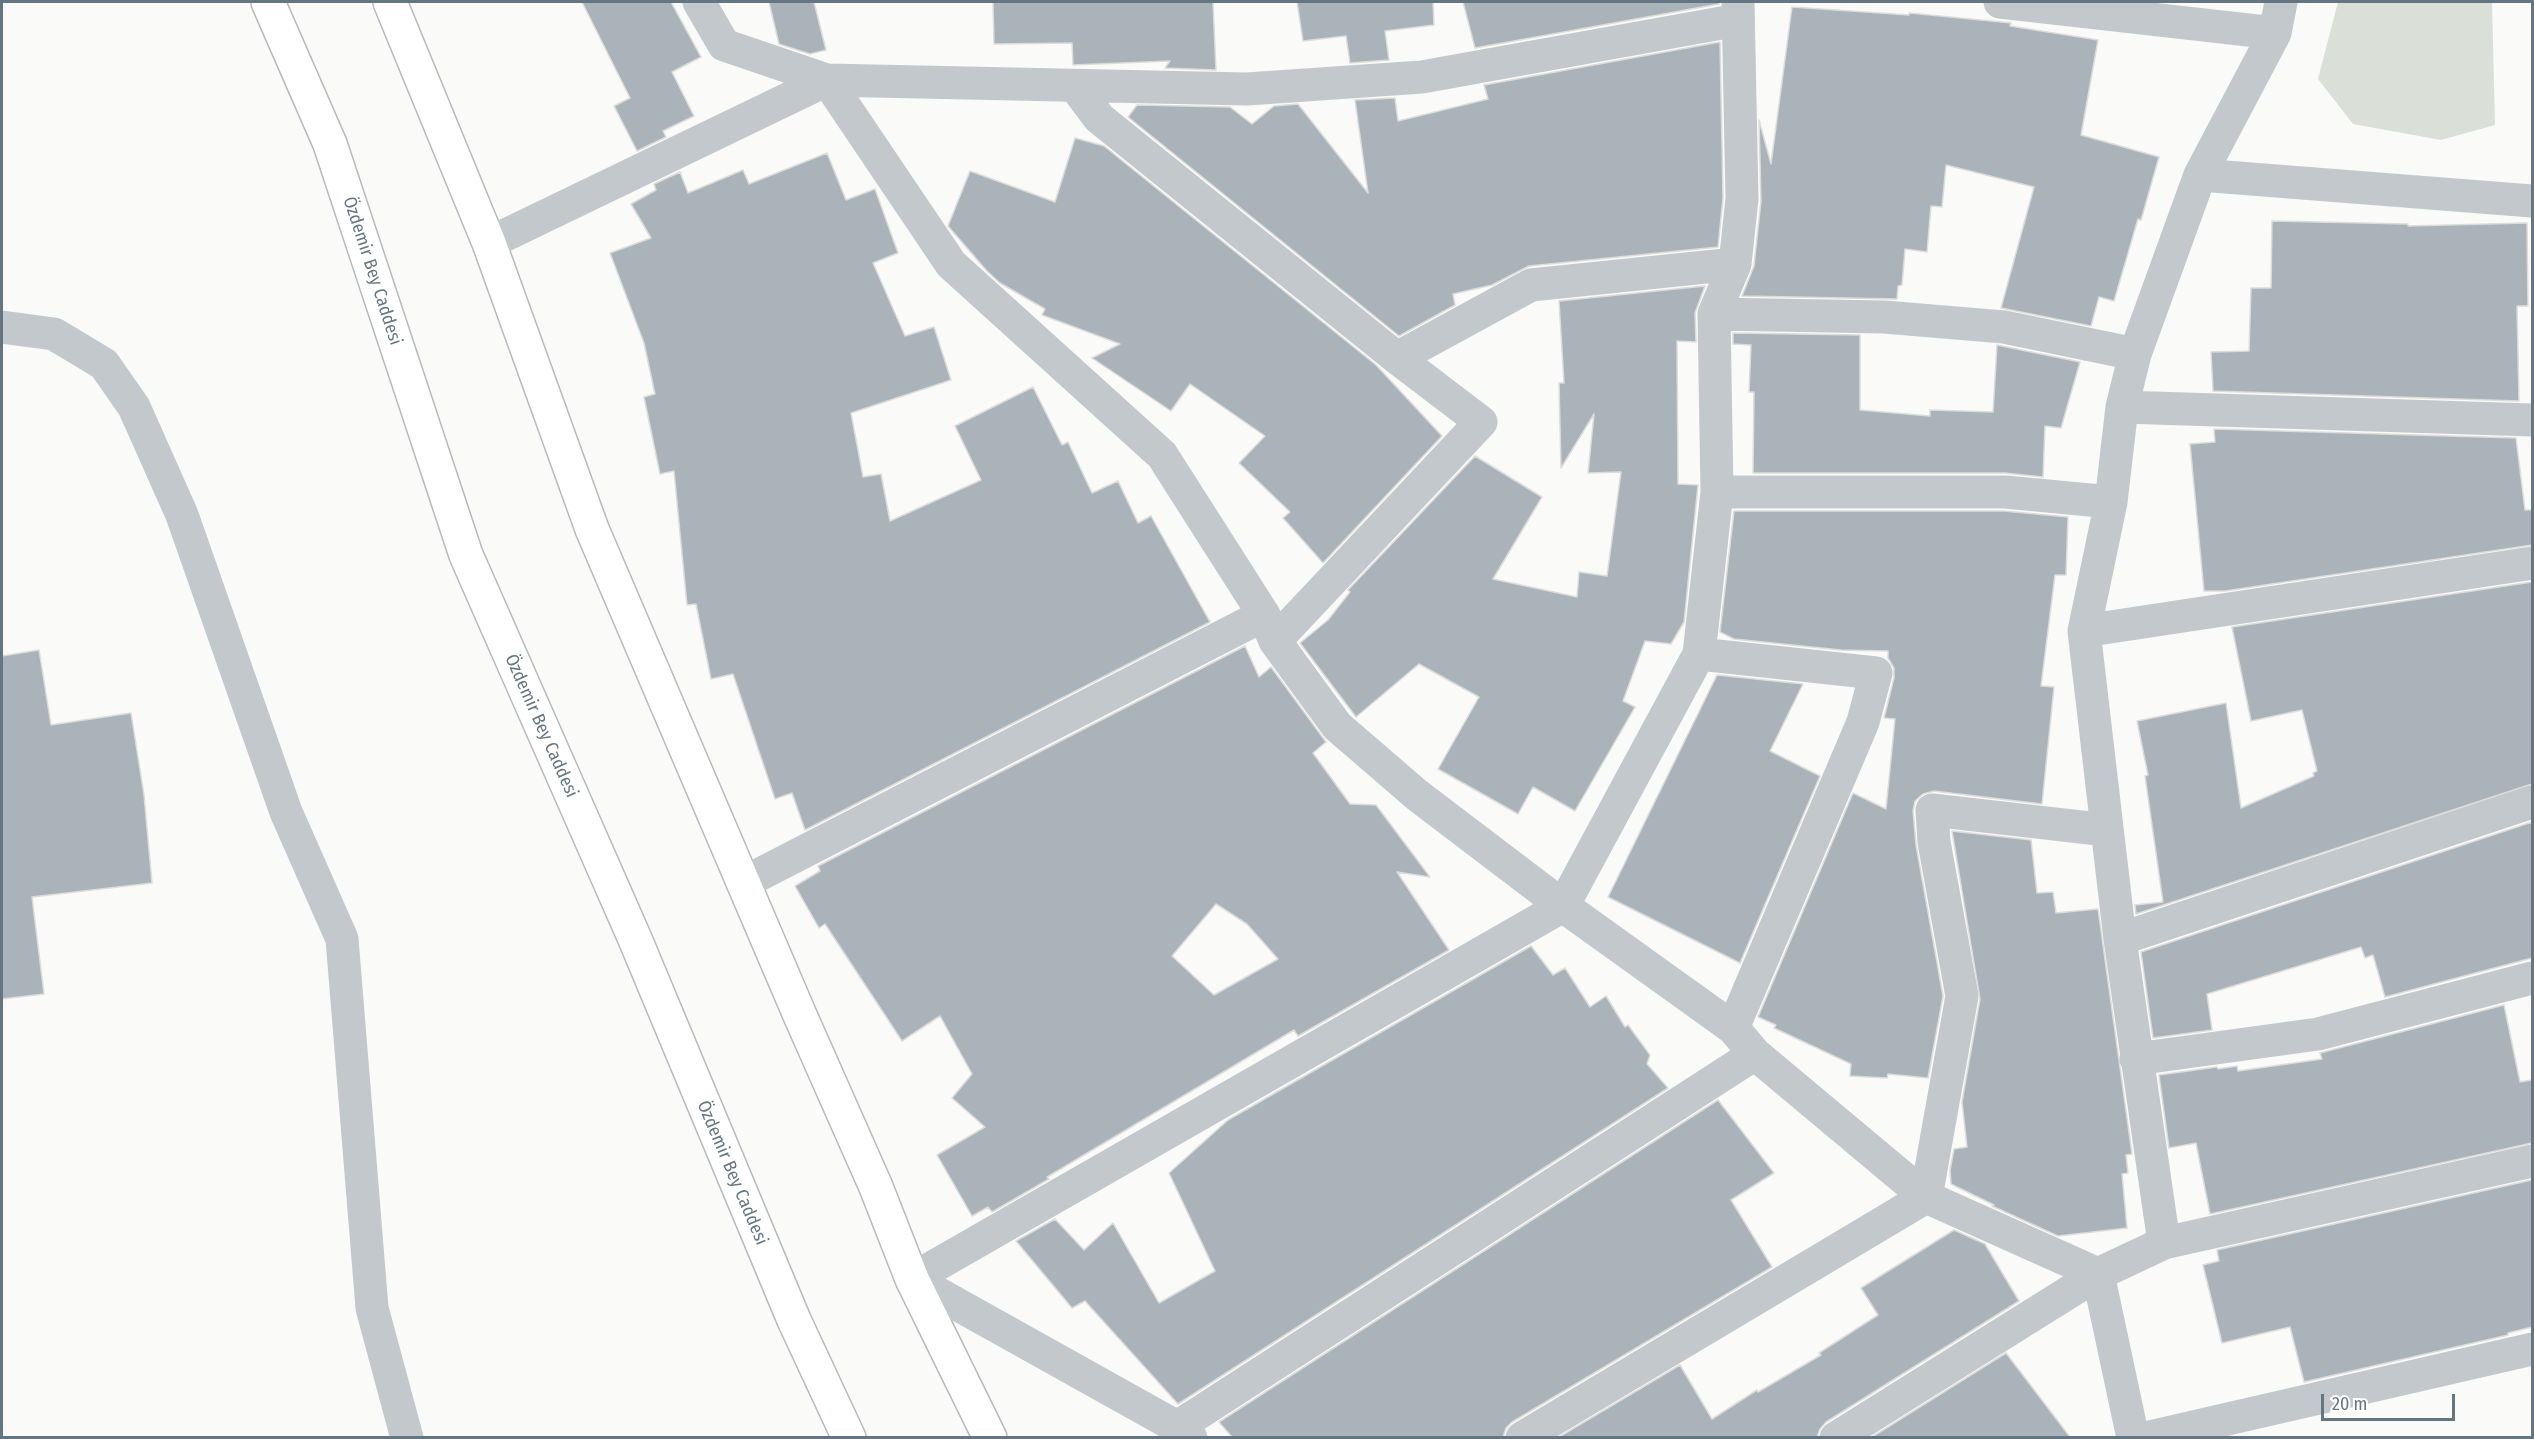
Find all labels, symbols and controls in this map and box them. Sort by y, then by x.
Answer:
street label: Özdemir Bey Caddesi [338,194,406,348]
street label: Özdemir Bey Caddesi [500,651,582,801]
street label: Özdemir Bey Caddesi [692,1098,772,1248]
scale bar [2324,1382,2458,1420]
text: 20 m [2332,1393,2367,1415]

